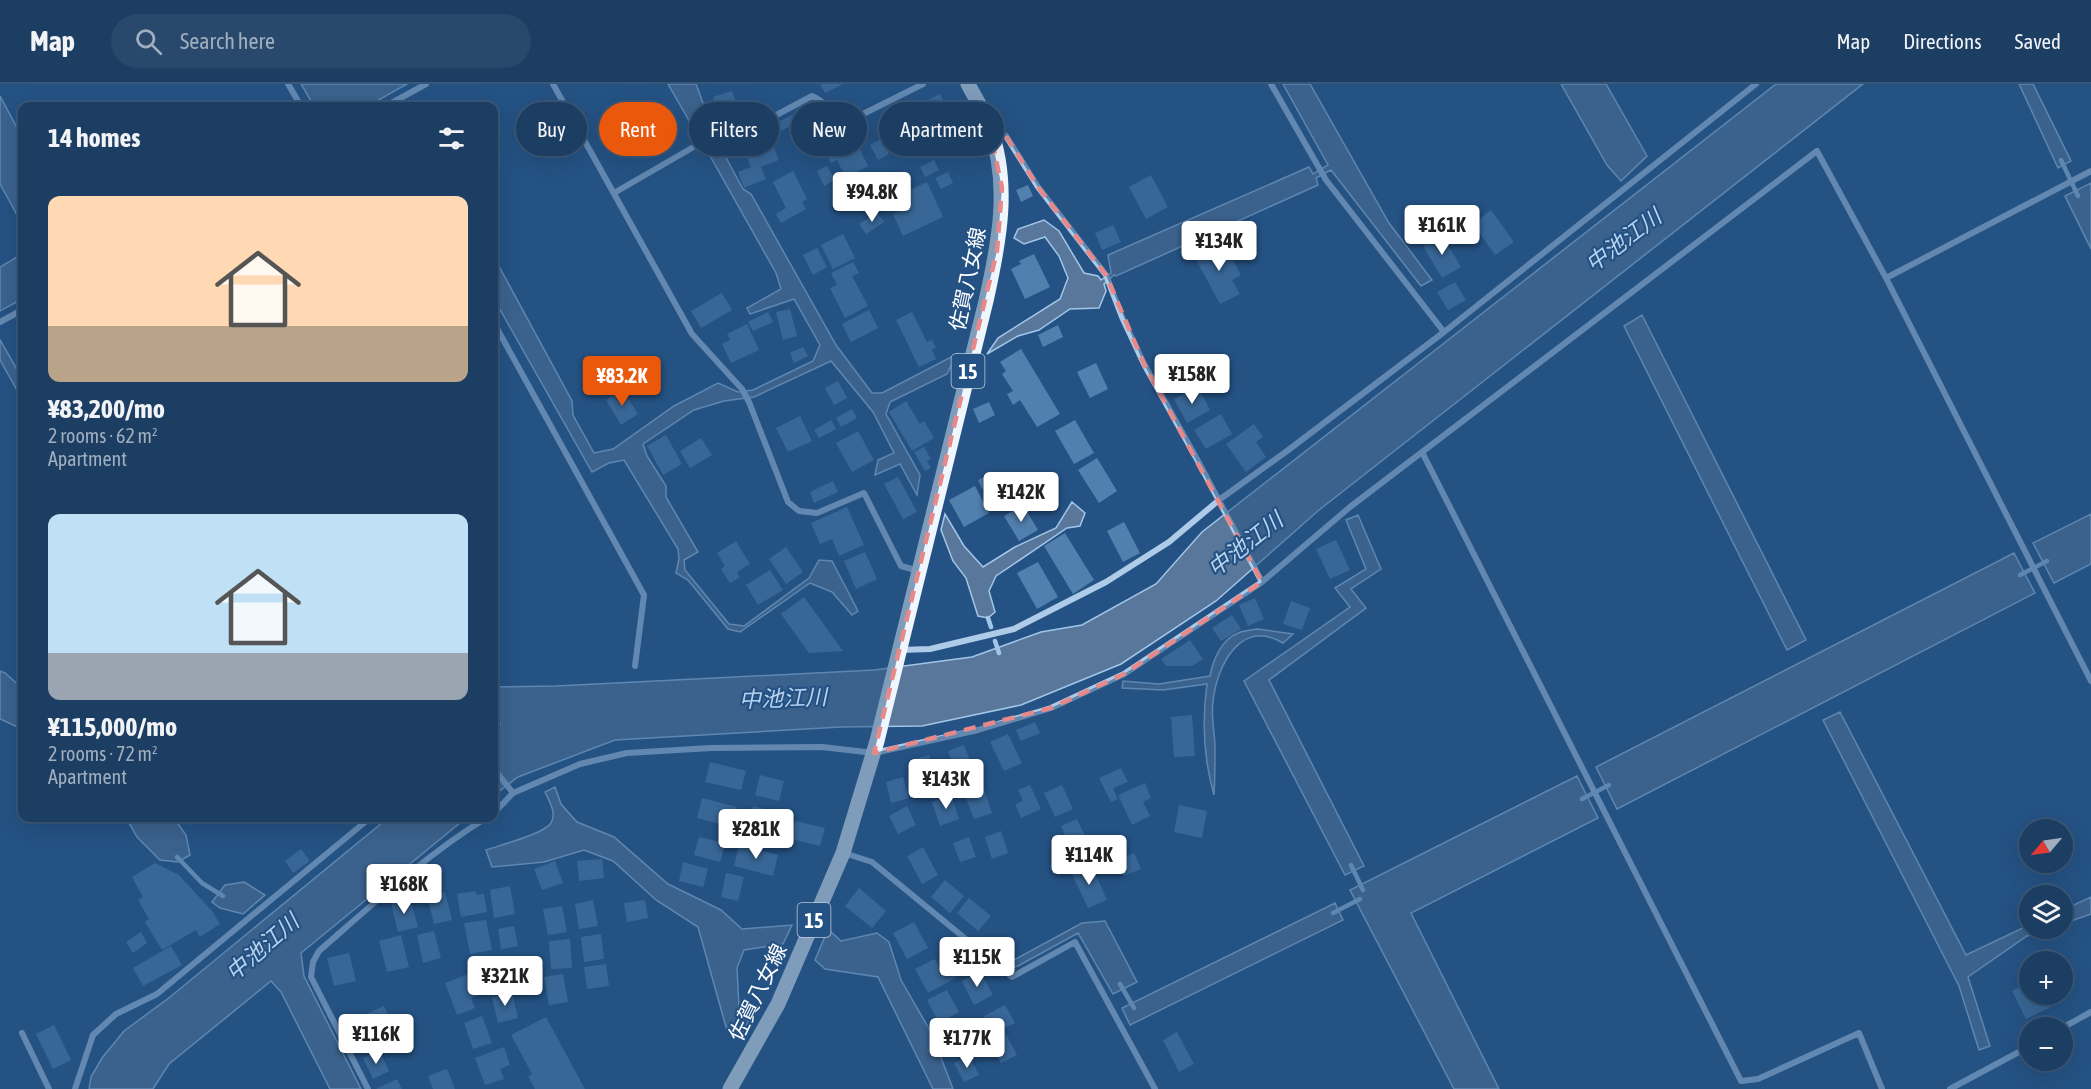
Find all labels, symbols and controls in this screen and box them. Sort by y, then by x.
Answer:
search box [111,14,531,68]
text: Map [30,25,75,57]
icon: search [132,25,165,58]
text: Search here [180,28,275,54]
text: Map [1836,29,1870,53]
text: Directions [1903,29,1982,53]
text: Saved [2015,29,2061,53]
chip: Buy [516,102,587,156]
chip: Rent [599,102,677,156]
chip: Filters [689,102,779,156]
chip: New [791,102,867,156]
chip: Apartment [879,102,1004,156]
icon: filters [435,122,468,155]
text: 14 homes [48,123,141,153]
pin: ¥94.8K [823,172,921,223]
text: ¥94.8K [847,180,897,203]
water label: 中池江川 [1580,202,1668,277]
pin: ¥161K [1400,205,1484,256]
text: ¥161K [1419,213,1465,236]
pin: ¥134K [1177,221,1261,272]
street label: 佐賀八女線 [944,225,990,333]
text: ¥134K [1196,229,1242,252]
icon: home [204,235,312,343]
road number: 15 [952,354,984,388]
pin: ¥158K [1150,354,1234,405]
pin: ¥83.2K [573,356,671,407]
text: ¥158K [1169,362,1215,385]
text: ¥83.2K [597,364,647,387]
text: ¥83,200/mo [48,394,165,424]
text: 2 rooms · 62 m² [48,424,158,447]
text: Apartment [48,447,127,470]
pin: ¥142K [979,472,1063,523]
text: ¥142K [998,480,1044,503]
water label: 中池江川 [1202,505,1289,581]
icon: home [204,553,312,661]
water label: 中池江川 [739,683,829,713]
text: ¥115,000/mo [48,712,177,742]
text: 2 rooms · 72 m² [48,742,158,765]
pin: ¥143K [904,759,988,810]
text: Apartment [48,765,127,788]
text: ¥143K [923,767,969,790]
pin: ¥281K [714,809,798,860]
text: ¥281K [733,817,779,840]
north arrow [2019,819,2073,873]
map controls [2019,819,2073,1071]
pin: ¥114K [1047,835,1131,886]
text: ¥114K [1066,843,1112,866]
pin: ¥168K [362,864,446,915]
text: ¥168K [381,872,427,895]
button: layers [2019,885,2073,939]
road number: 15 [798,903,830,937]
water label: 中池江川 [220,907,305,986]
pin: ¥115K [935,937,1019,988]
street label: 佐賀八女線 [723,940,791,1044]
text: ¥115K [954,945,1000,968]
button: + [2019,951,2073,1005]
pin: ¥321K [463,956,547,1007]
text: ¥321K [482,964,528,987]
pin: ¥116K [334,1014,418,1065]
button: − [2019,1017,2073,1071]
pin: ¥177K [925,1018,1009,1069]
text: ¥116K [353,1022,399,1045]
text: ¥177K [944,1026,990,1049]

